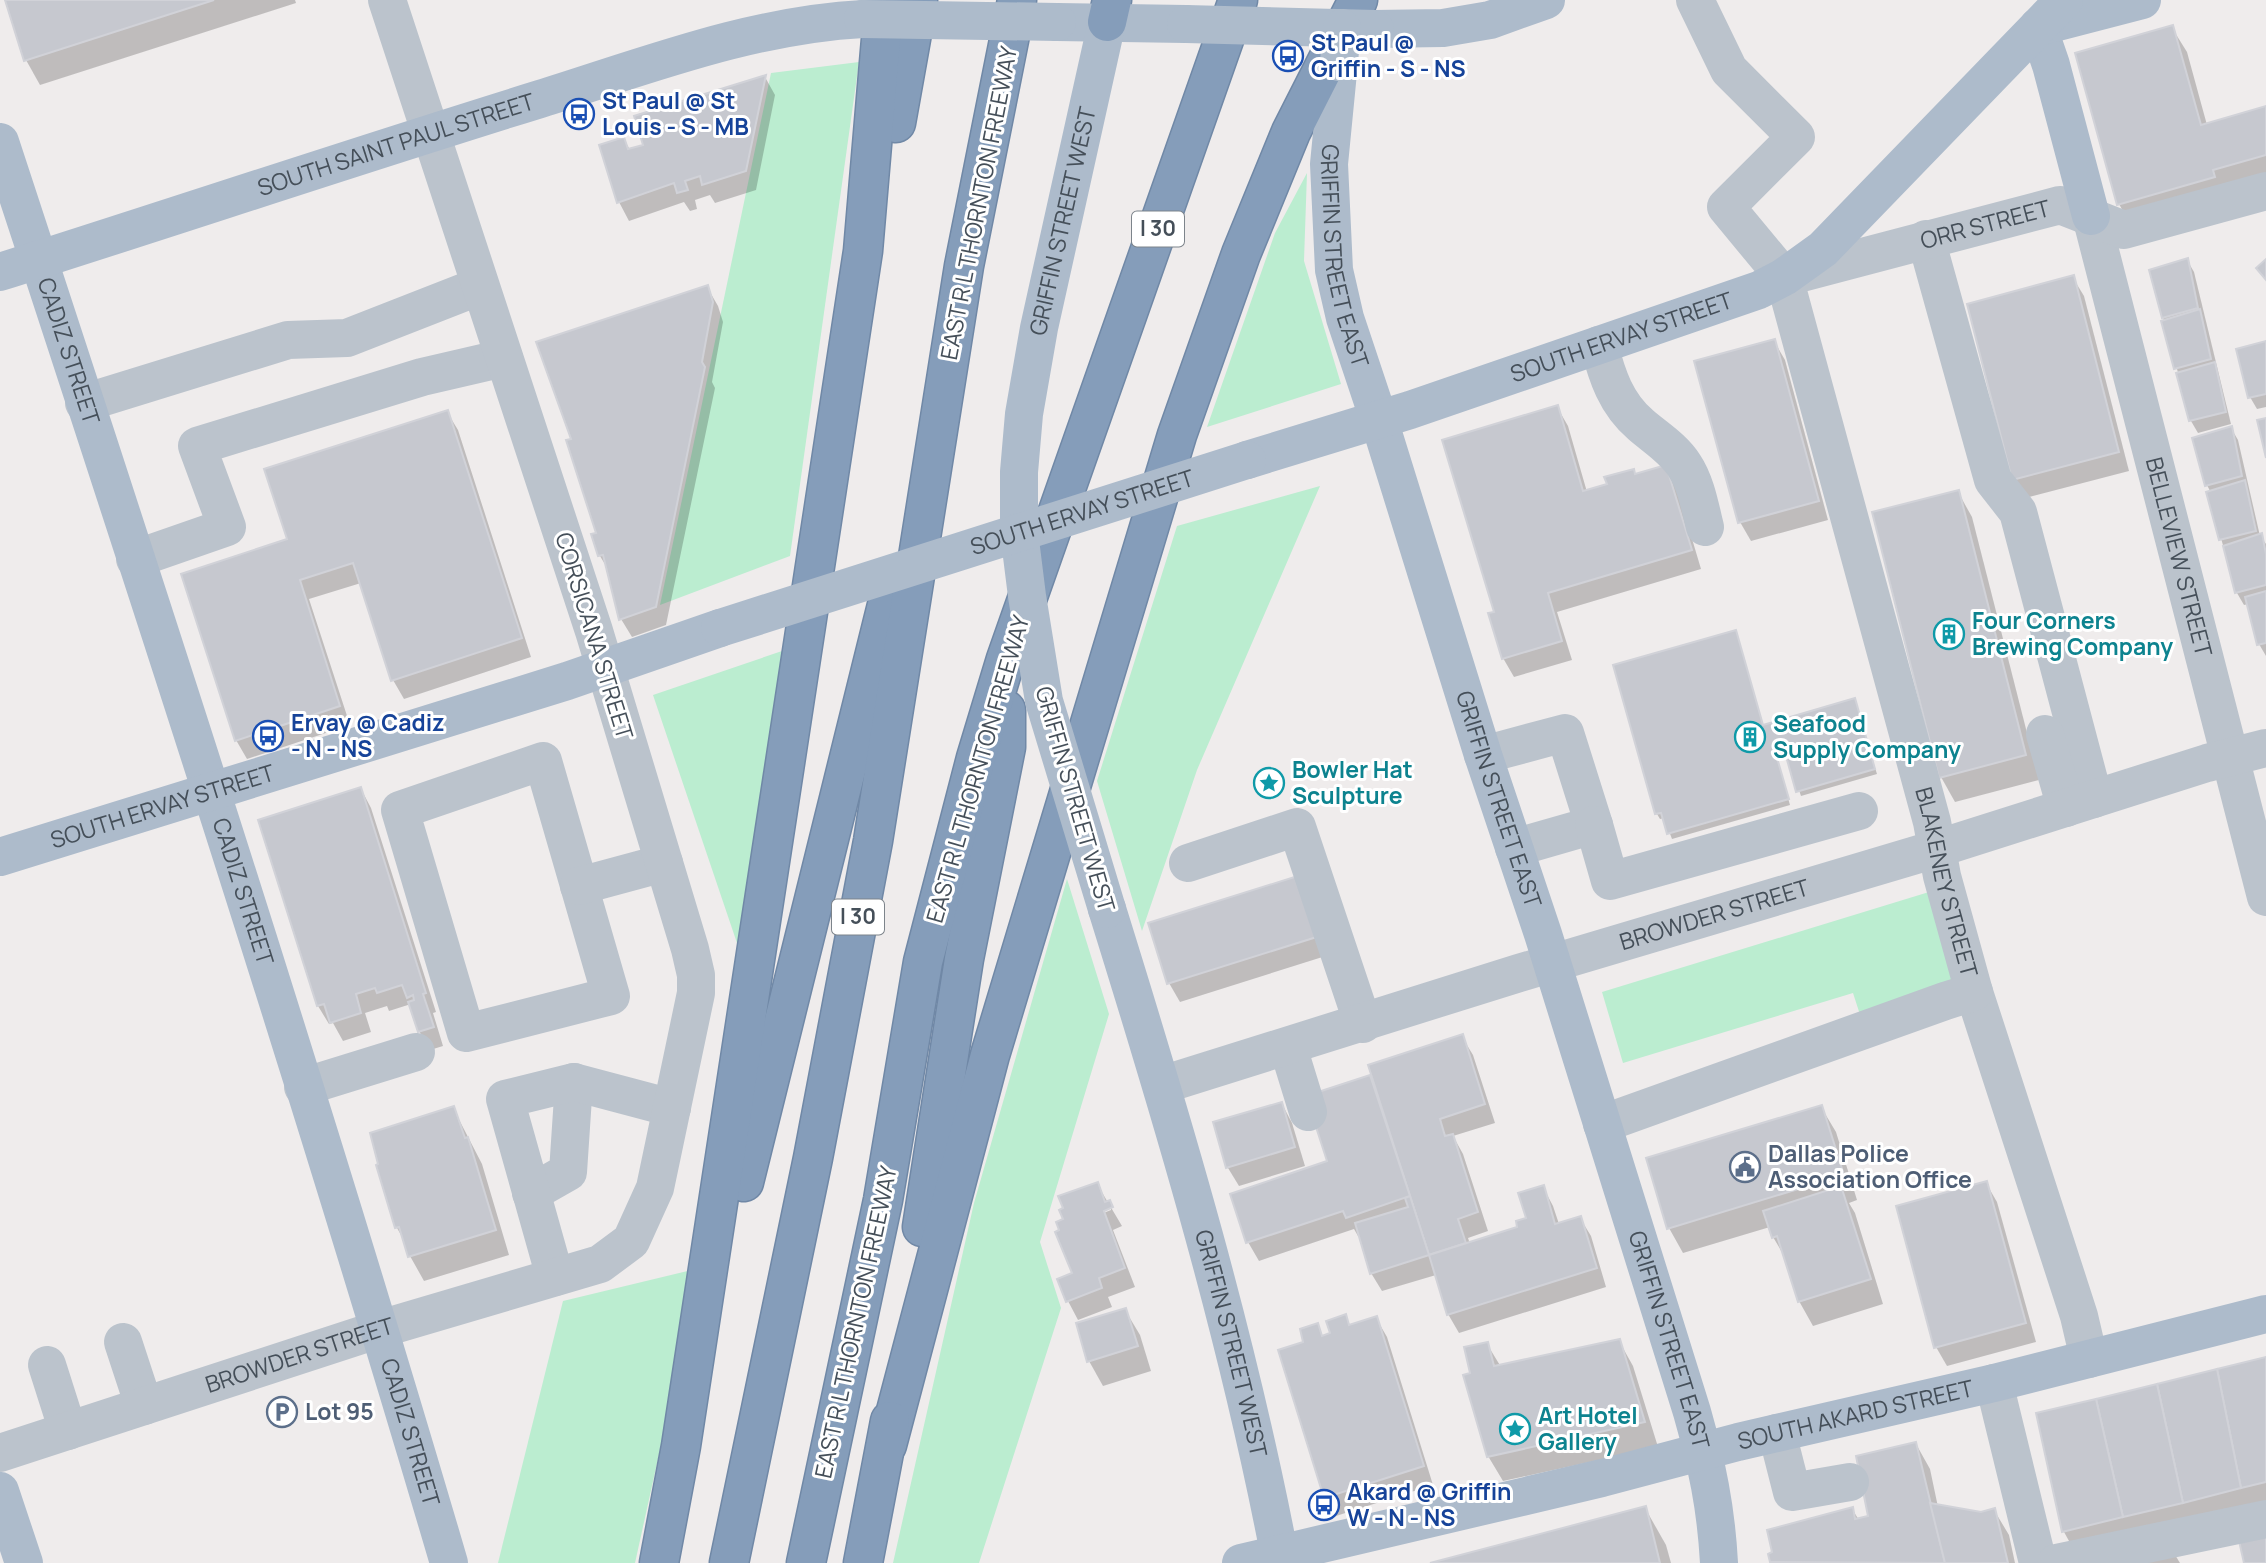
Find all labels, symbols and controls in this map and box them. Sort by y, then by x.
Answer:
place label: St Paul @ Griffin - S - NS [1311,26,1466,84]
bus stop icon: St Paul @ Griffin - S - NS [1271,39,1305,73]
street label: EAST R L THORNTON FREEWAY [932,43,1024,362]
place label: St Paul @ St Louis - S - MB [602,84,749,142]
street label: SOUTH SAINT PAUL STREET [253,85,539,203]
bus stop icon: St Paul @ St Louis - S - MB [562,97,596,131]
street label: GRIFFIN STREET WEST [1021,103,1103,338]
street label: GRIFFIN STREET EAST [1314,143,1377,372]
street label: ORR STREET [1917,191,2053,256]
road number: I 30 [1132,212,1184,246]
street label: CADIZ STREET [31,273,108,428]
street label: SOUTH ERVAY STREET [1506,283,1737,389]
street label: BELLEVIEW STREET [2139,454,2221,660]
street label: SOUTH ERVAY STREET [966,461,1198,562]
street label: CORSICANA STREET [548,528,642,743]
place label: Four Corners Brewing Company [1972,604,2173,662]
street label: EAST R L THORNTON FREEWAY [918,611,1036,926]
building icon: Four Corners Brewing Company [1932,617,1966,651]
street label: GRIFFIN STREET WEST [1028,682,1124,915]
street label: GRIFFIN STREET EAST [1449,687,1550,912]
place label: Ervay @ Cadiz - N - NS [291,706,444,764]
place label: Seafood Supply Company [1773,707,1961,765]
bus stop icon: Ervay @ Cadiz - N - NS [251,719,285,753]
building icon: Seafood Supply Company [1733,720,1767,754]
place label: Bowler Hat Sculpture [1292,753,1413,811]
street label: SOUTH ERVAY STREET [46,756,278,855]
place icon: Bowler Hat Sculpture [1252,766,1286,800]
street label: BLAKENEY STREET [1908,783,1986,981]
street label: CADIZ STREET [206,814,282,969]
street label: BROWDER STREET [1615,871,1813,957]
road number: I 30 [832,900,884,934]
place label: Dallas Police Association Office [1768,1137,1972,1195]
public building icon: Dallas Police Association Office [1728,1150,1762,1184]
street label: EAST R L THORNTON FREEWAY [806,1162,904,1481]
street label: GRIFFIN STREET WEST [1188,1226,1276,1460]
street label: GRIFFIN STREET EAST [1621,1227,1718,1452]
street label: BROWDER STREET [201,1309,397,1400]
street label: CADIZ STREET [374,1354,448,1510]
street label: SOUTH AKARD STREET [1734,1371,1976,1457]
parking icon: Lot 95 [265,1395,299,1429]
place label: Lot 95 [305,1395,374,1427]
place label: Art Hotel Gallery [1538,1399,1638,1457]
place icon: Art Hotel Gallery [1498,1412,1532,1446]
place label: Akard @ Griffin W - N - NS [1347,1475,1511,1533]
bus stop icon: Akard @ Griffin W - N - NS [1307,1488,1341,1522]

